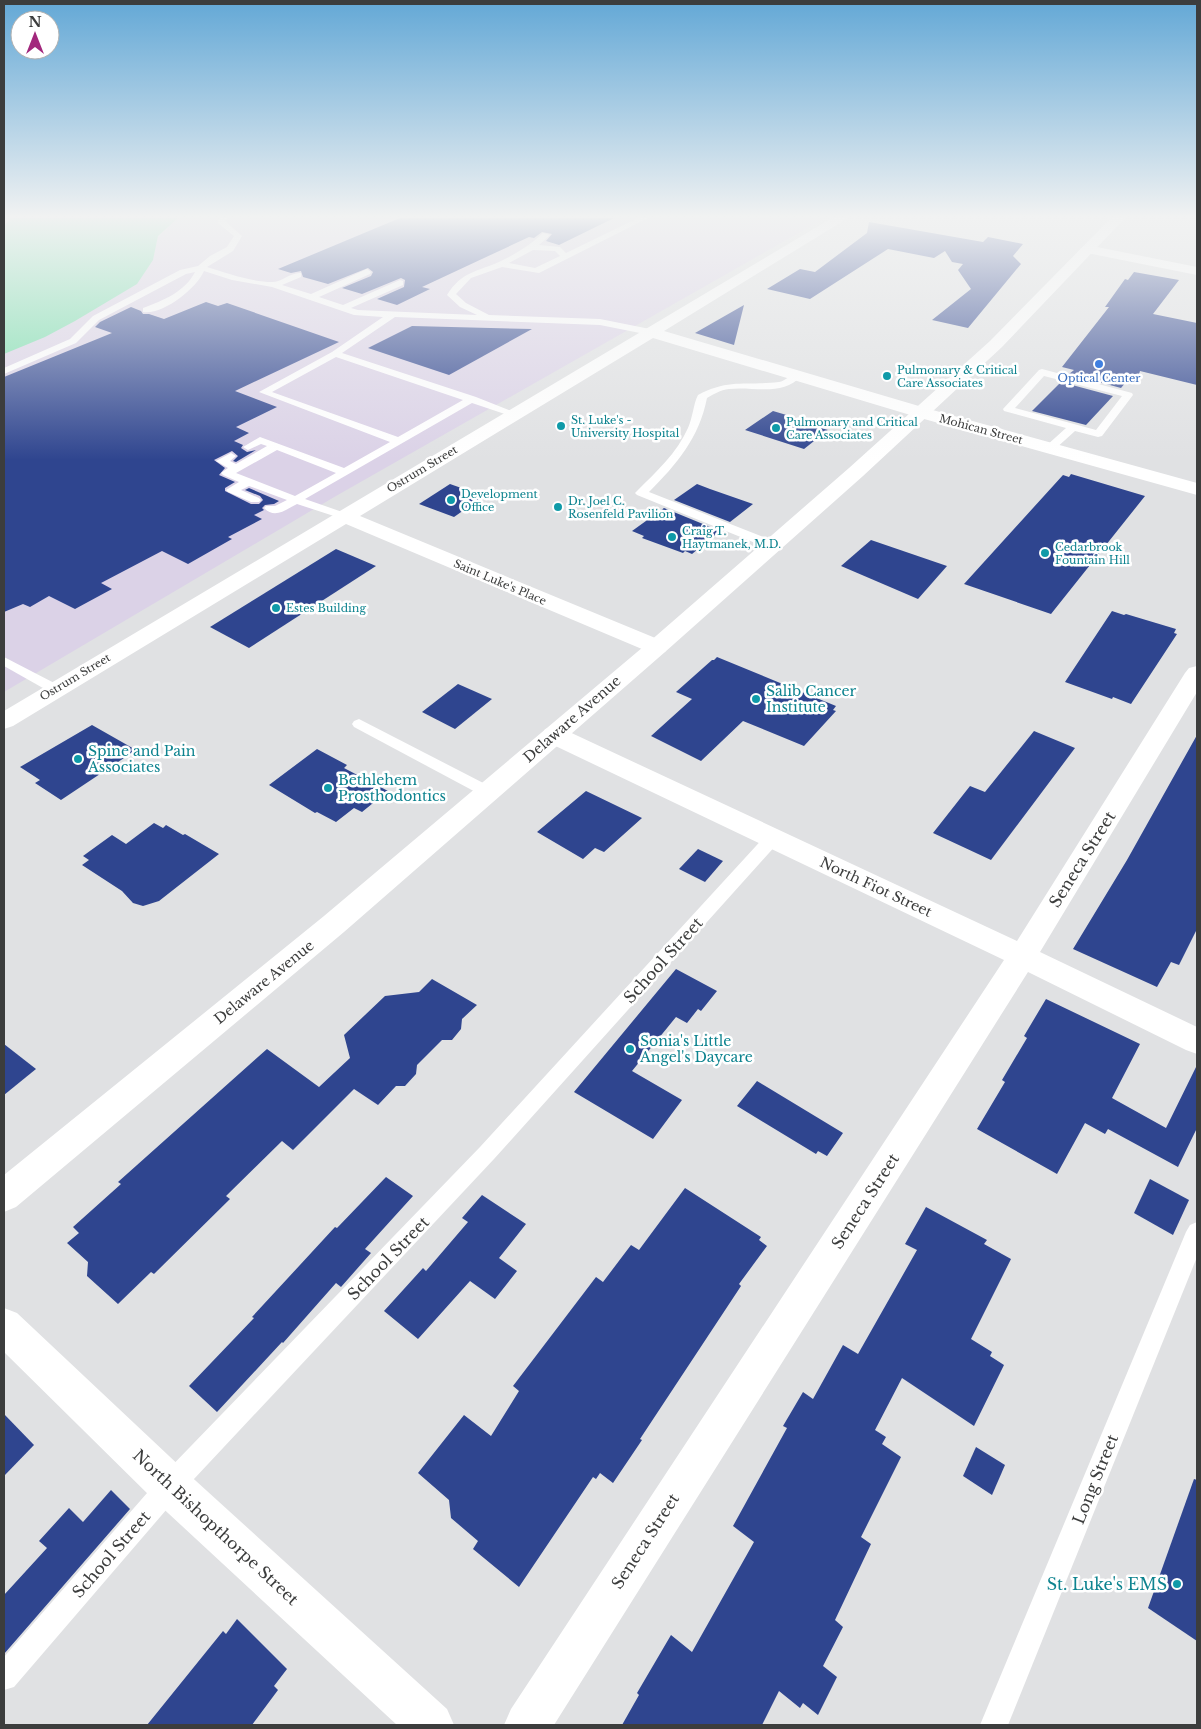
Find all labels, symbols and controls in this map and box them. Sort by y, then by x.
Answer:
north arrow [10,10,60,60]
text: N [28,13,42,31]
marker: Optical Center [1093,358,1105,370]
place label: Pulmonary & Critical Care Associates [897,363,1018,390]
marker: Pulmonary & Critical Care Associates [881,370,893,382]
place label: Optical Center [1058,371,1141,385]
street label: Mohican Street [938,411,1025,447]
place label: St. Luke's - University Hospital [571,413,680,440]
place label: Pulmonary and Critical Care Associates [786,415,918,442]
marker: St. Luke's - University Hospital [555,420,567,432]
marker: Pulmonary and Critical Care Associates [770,422,782,434]
street label: Ostrum Street [384,442,461,496]
place label: Development Office [461,487,539,514]
marker: Development Office [445,494,457,506]
place label: Dr. Joel C. Rosenfeld Pavilion [568,494,674,521]
marker: Dr. Joel C. Rosenfeld Pavilion [552,501,564,513]
place label: Craig T. Haytmanek, M.D. [682,524,781,551]
marker: Craig T. Haytmanek, M.D. [666,531,678,543]
place label: Cedarbrook Fountain Hill [1055,540,1130,567]
marker: Cedarbrook Fountain Hill [1039,547,1051,559]
street label: Saint Luke's Place [451,556,549,608]
place label: Estes Building [286,601,366,615]
marker: Estes Building [270,602,282,614]
street label: Ostrum Street [37,650,114,704]
street label: Delaware Avenue [520,672,624,766]
place label: Salib Cancer Institute [766,682,856,716]
marker: Salib Cancer Institute [750,693,762,705]
place label: Spine and Pain Associates [87,742,196,776]
marker: Spine and Pain Associates [72,753,84,765]
place label: Bethlehem Prosthodontics [338,771,446,805]
marker: Bethlehem Prosthodontics [322,782,334,794]
street label: Seneca Street [1044,807,1120,911]
street label: North Fiot Street [817,853,936,921]
street label: School Street [619,913,707,1007]
street label: Delaware Avenue [210,936,318,1028]
place label: Sonia's Little Angel's Daycare [639,1032,753,1066]
marker: Sonia's Little Angel's Daycare [624,1043,636,1055]
street label: Seneca Street [827,1150,903,1252]
street label: School Street [343,1212,433,1304]
street label: Long Street [1068,1431,1122,1527]
street label: North Bishopthorpe Street [129,1445,303,1609]
street label: Seneca Street [607,1490,683,1592]
street label: School Street [68,1506,154,1602]
place label: St. Luke's EMS [1047,1574,1167,1594]
marker: St. Luke's EMS [1171,1578,1183,1590]

